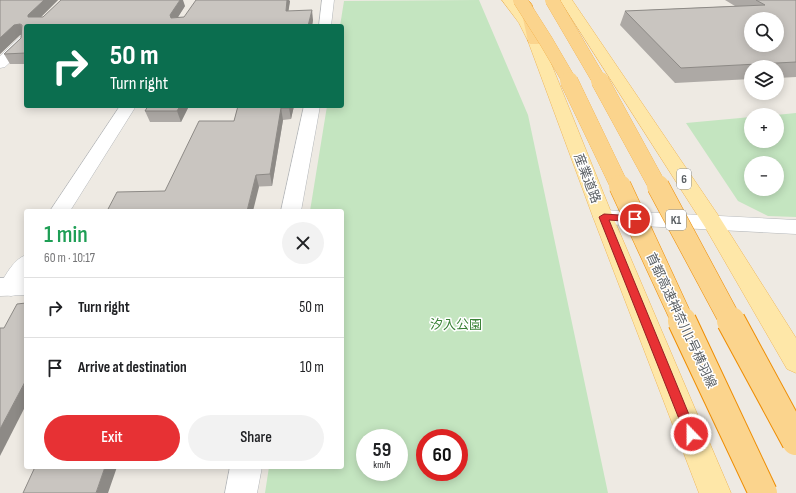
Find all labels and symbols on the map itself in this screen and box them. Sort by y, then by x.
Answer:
street label: 産業道路 [570,151,604,206]
road number: 6 [677,169,691,189]
pin [618,202,652,236]
road number: K1 [666,210,686,230]
street label: 首都高速神奈川1号横羽線 [643,250,720,391]
park label: 汐入公園 [430,317,482,333]
position arrow [670,413,712,455]
speed limit sign: 60 [416,429,468,481]

